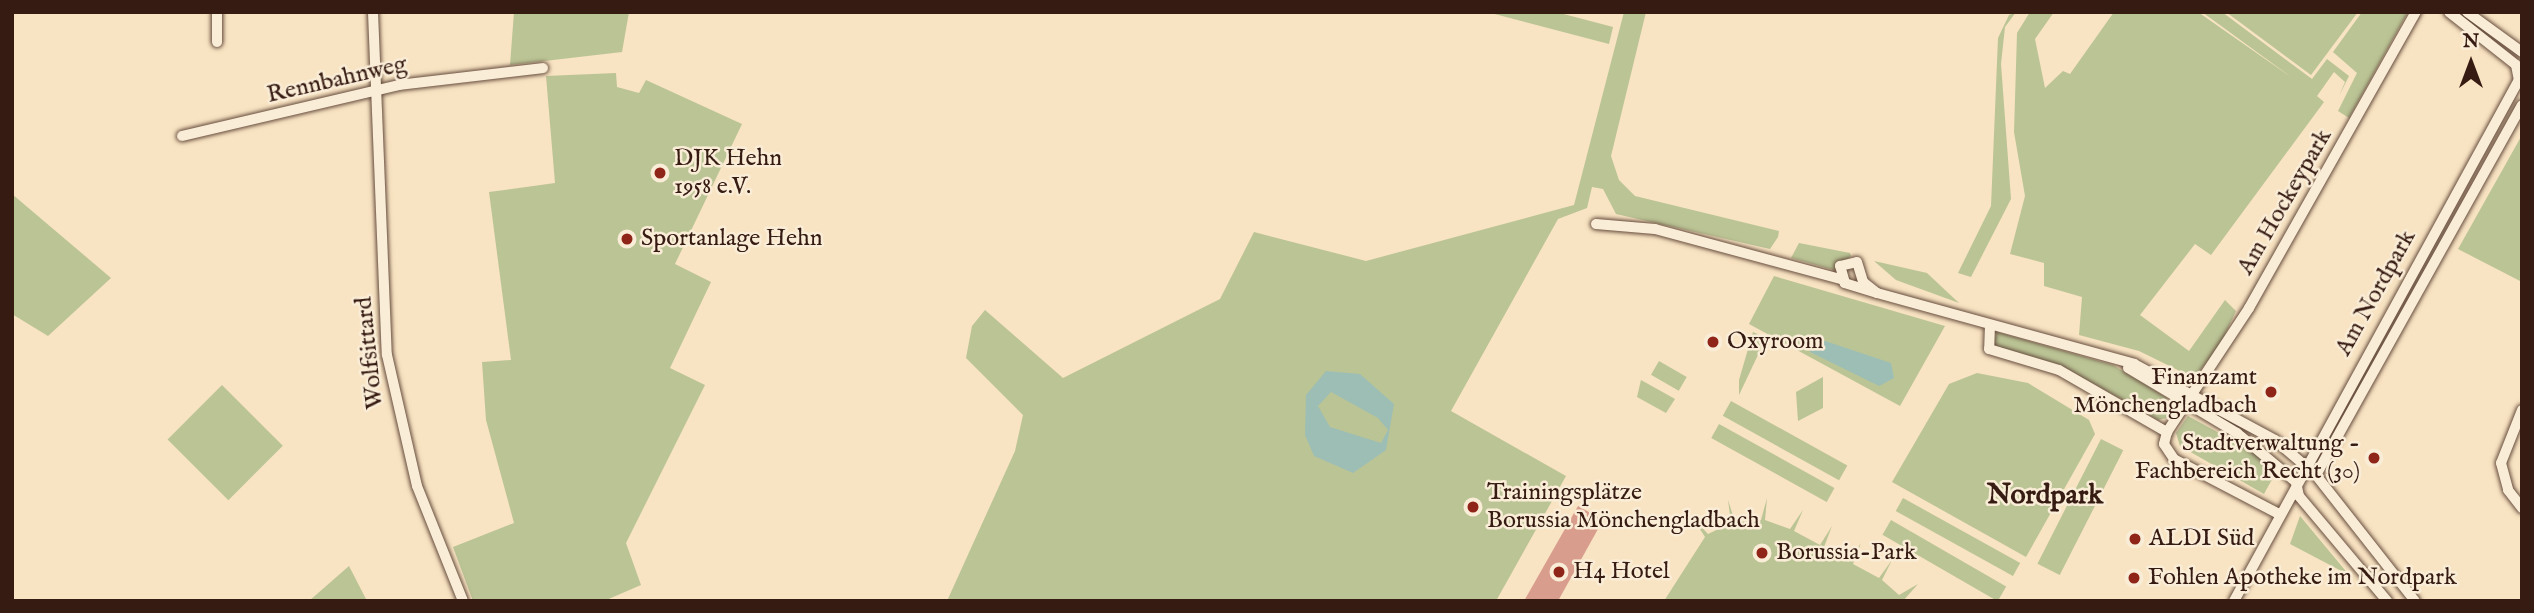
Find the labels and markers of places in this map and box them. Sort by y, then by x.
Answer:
place label: DJK Hehn 1958 e.V. [674,145,782,201]
marker: DJK Hehn 1958 e.V. [652,165,668,181]
place label: Sportanlage Hehn [641,225,822,253]
marker: Sportanlage Hehn [619,231,635,247]
place label: Oxyroom [1727,328,1824,356]
marker: Oxyroom [1705,334,1721,350]
place label: Finanzamt Mönchengladbach [2073,364,2257,420]
marker: Finanzamt Mönchengladbach [2263,384,2279,400]
place label: Stadtverwaltung - Fachbereich Recht (30) [2135,430,2360,486]
marker: Stadtverwaltung - Fachbereich Recht (30) [2366,450,2382,466]
place label: Trainingsplätze Borussia Mönchengladbach [1487,479,1760,535]
marker: Trainingsplätze Borussia Mönchengladbach [1465,499,1481,515]
place label: ALDI Süd [2149,525,2254,553]
marker: ALDI Süd [2127,531,2143,547]
place label: Borussia-Park [1776,539,1916,567]
marker: Borussia-Park [1754,545,1770,561]
place label: H4 Hotel [1573,558,1670,586]
marker: H4 Hotel [1551,564,1567,580]
place label: Fohlen Apotheke im Nordpark [2148,564,2457,592]
marker: Fohlen Apotheke im Nordpark [2126,570,2142,586]

